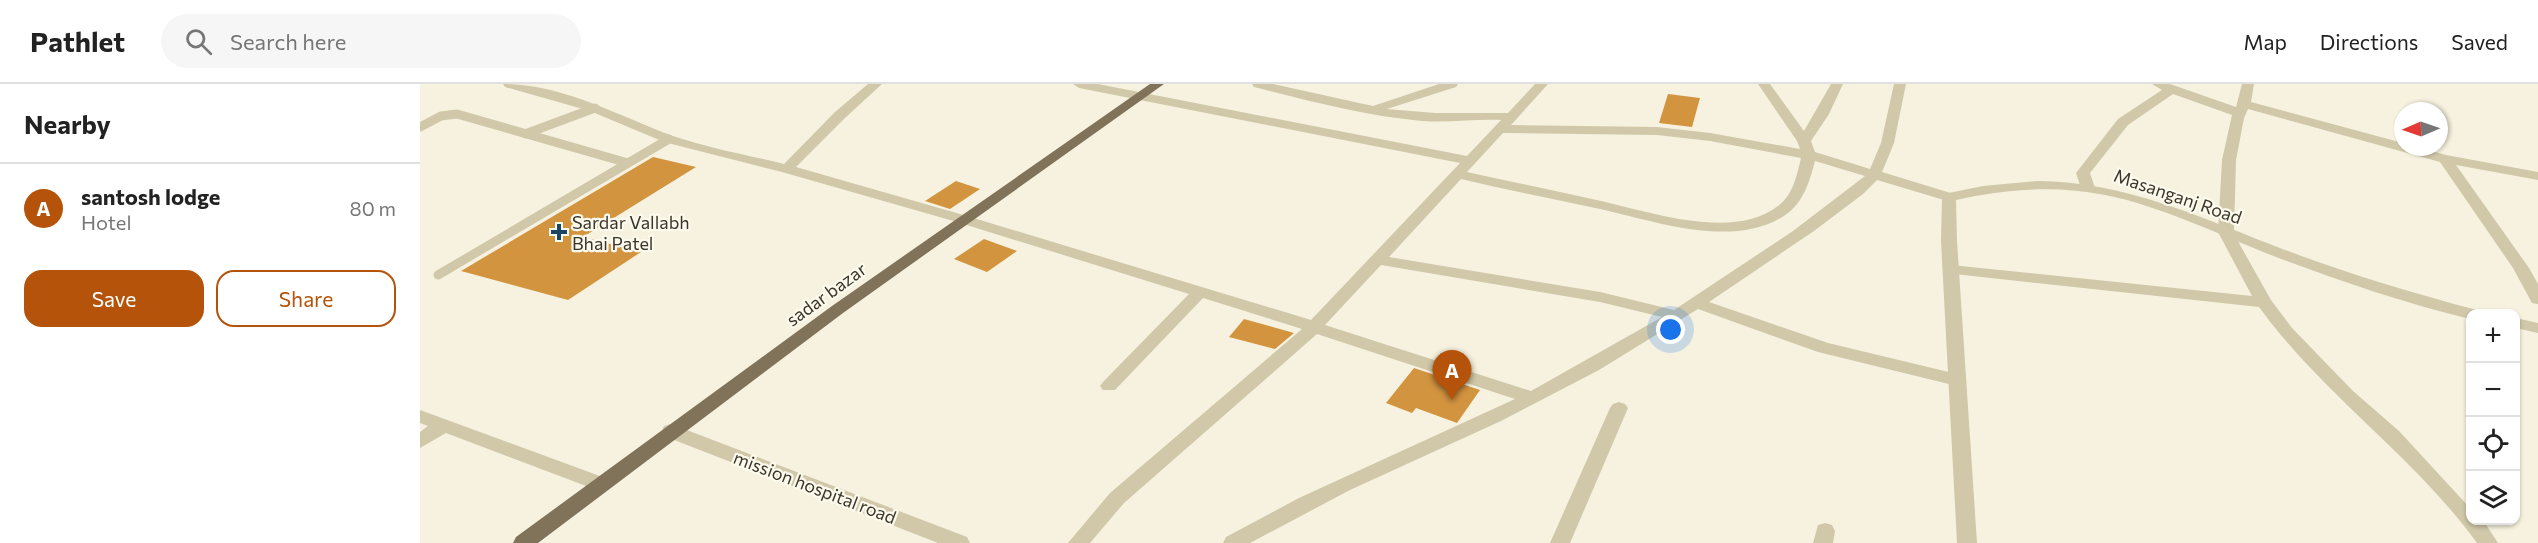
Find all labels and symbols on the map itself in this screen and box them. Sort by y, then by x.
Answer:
north arrow [2394,102,2448,156]
street label: Masanganj Road [2111,164,2245,228]
place label: Sardar Vallabh Bhai Patel [572,211,690,254]
marker: Sardar Vallabh Bhai Patel [550,223,568,241]
street label: sadar bazar [782,258,870,330]
your location [1656,315,1685,344]
pin: A [1432,350,1472,400]
street label: mission hospital road [731,446,899,528]

